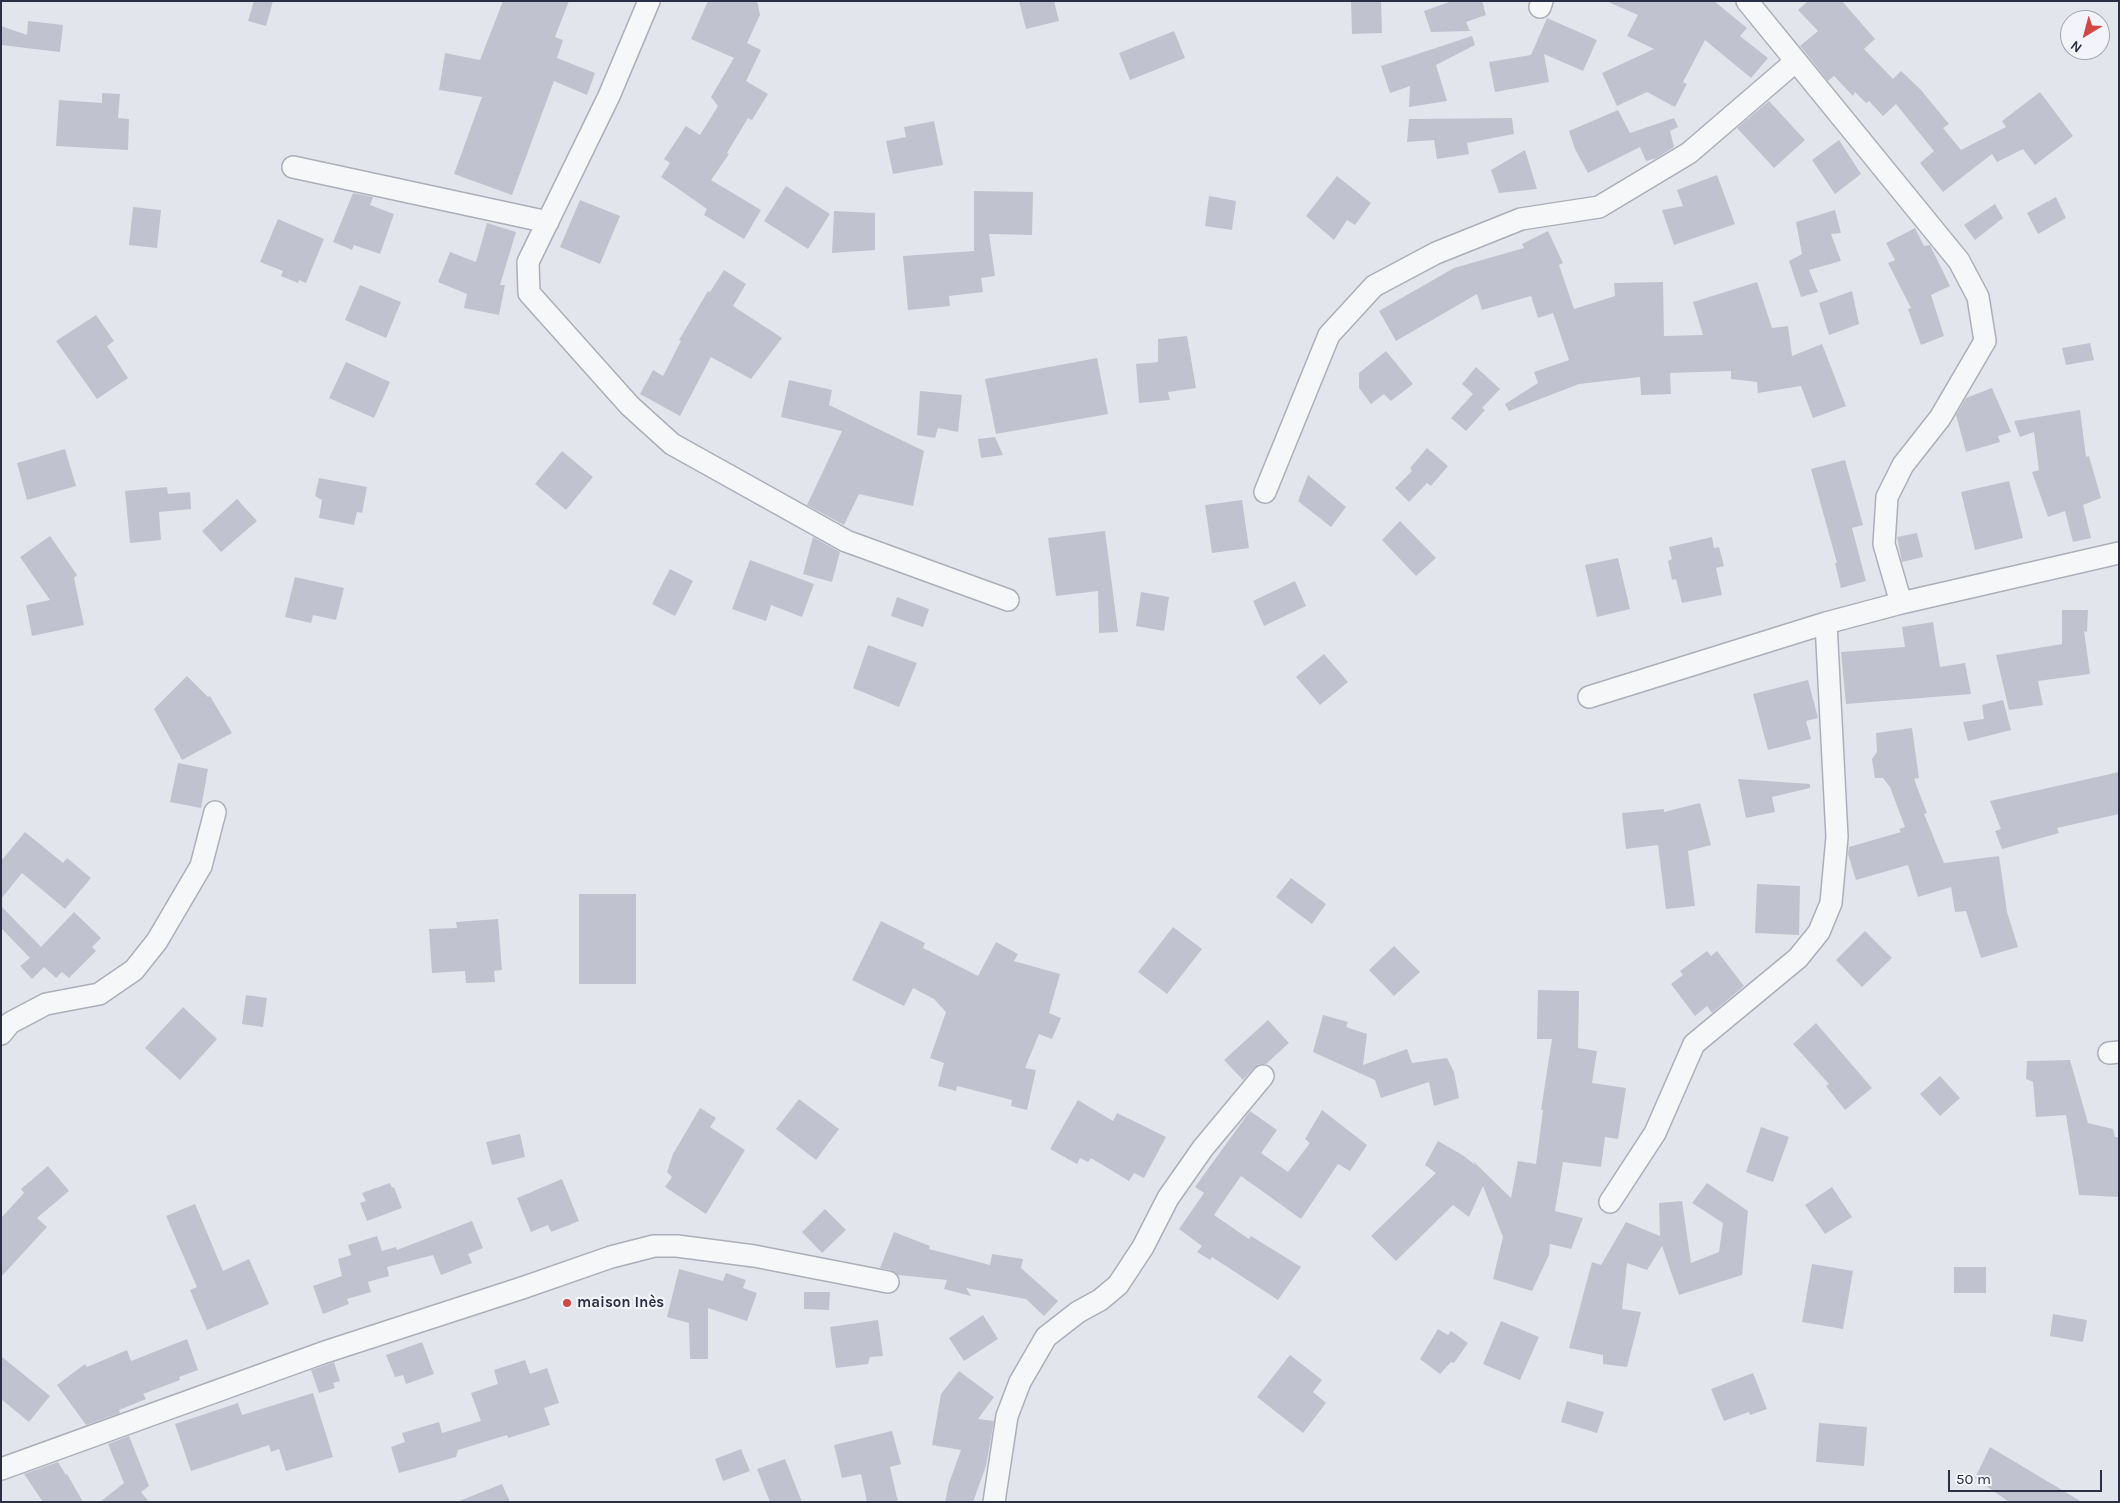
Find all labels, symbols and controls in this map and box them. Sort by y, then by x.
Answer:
north arrow [2060,10,2110,60]
text: N [2067,37,2085,56]
place label: maison Inès [577,1294,664,1312]
marker: maison Inès [561,1297,573,1309]
scale bar [1950,1460,2104,1492]
text: 50 m [1956,1470,1991,1488]

